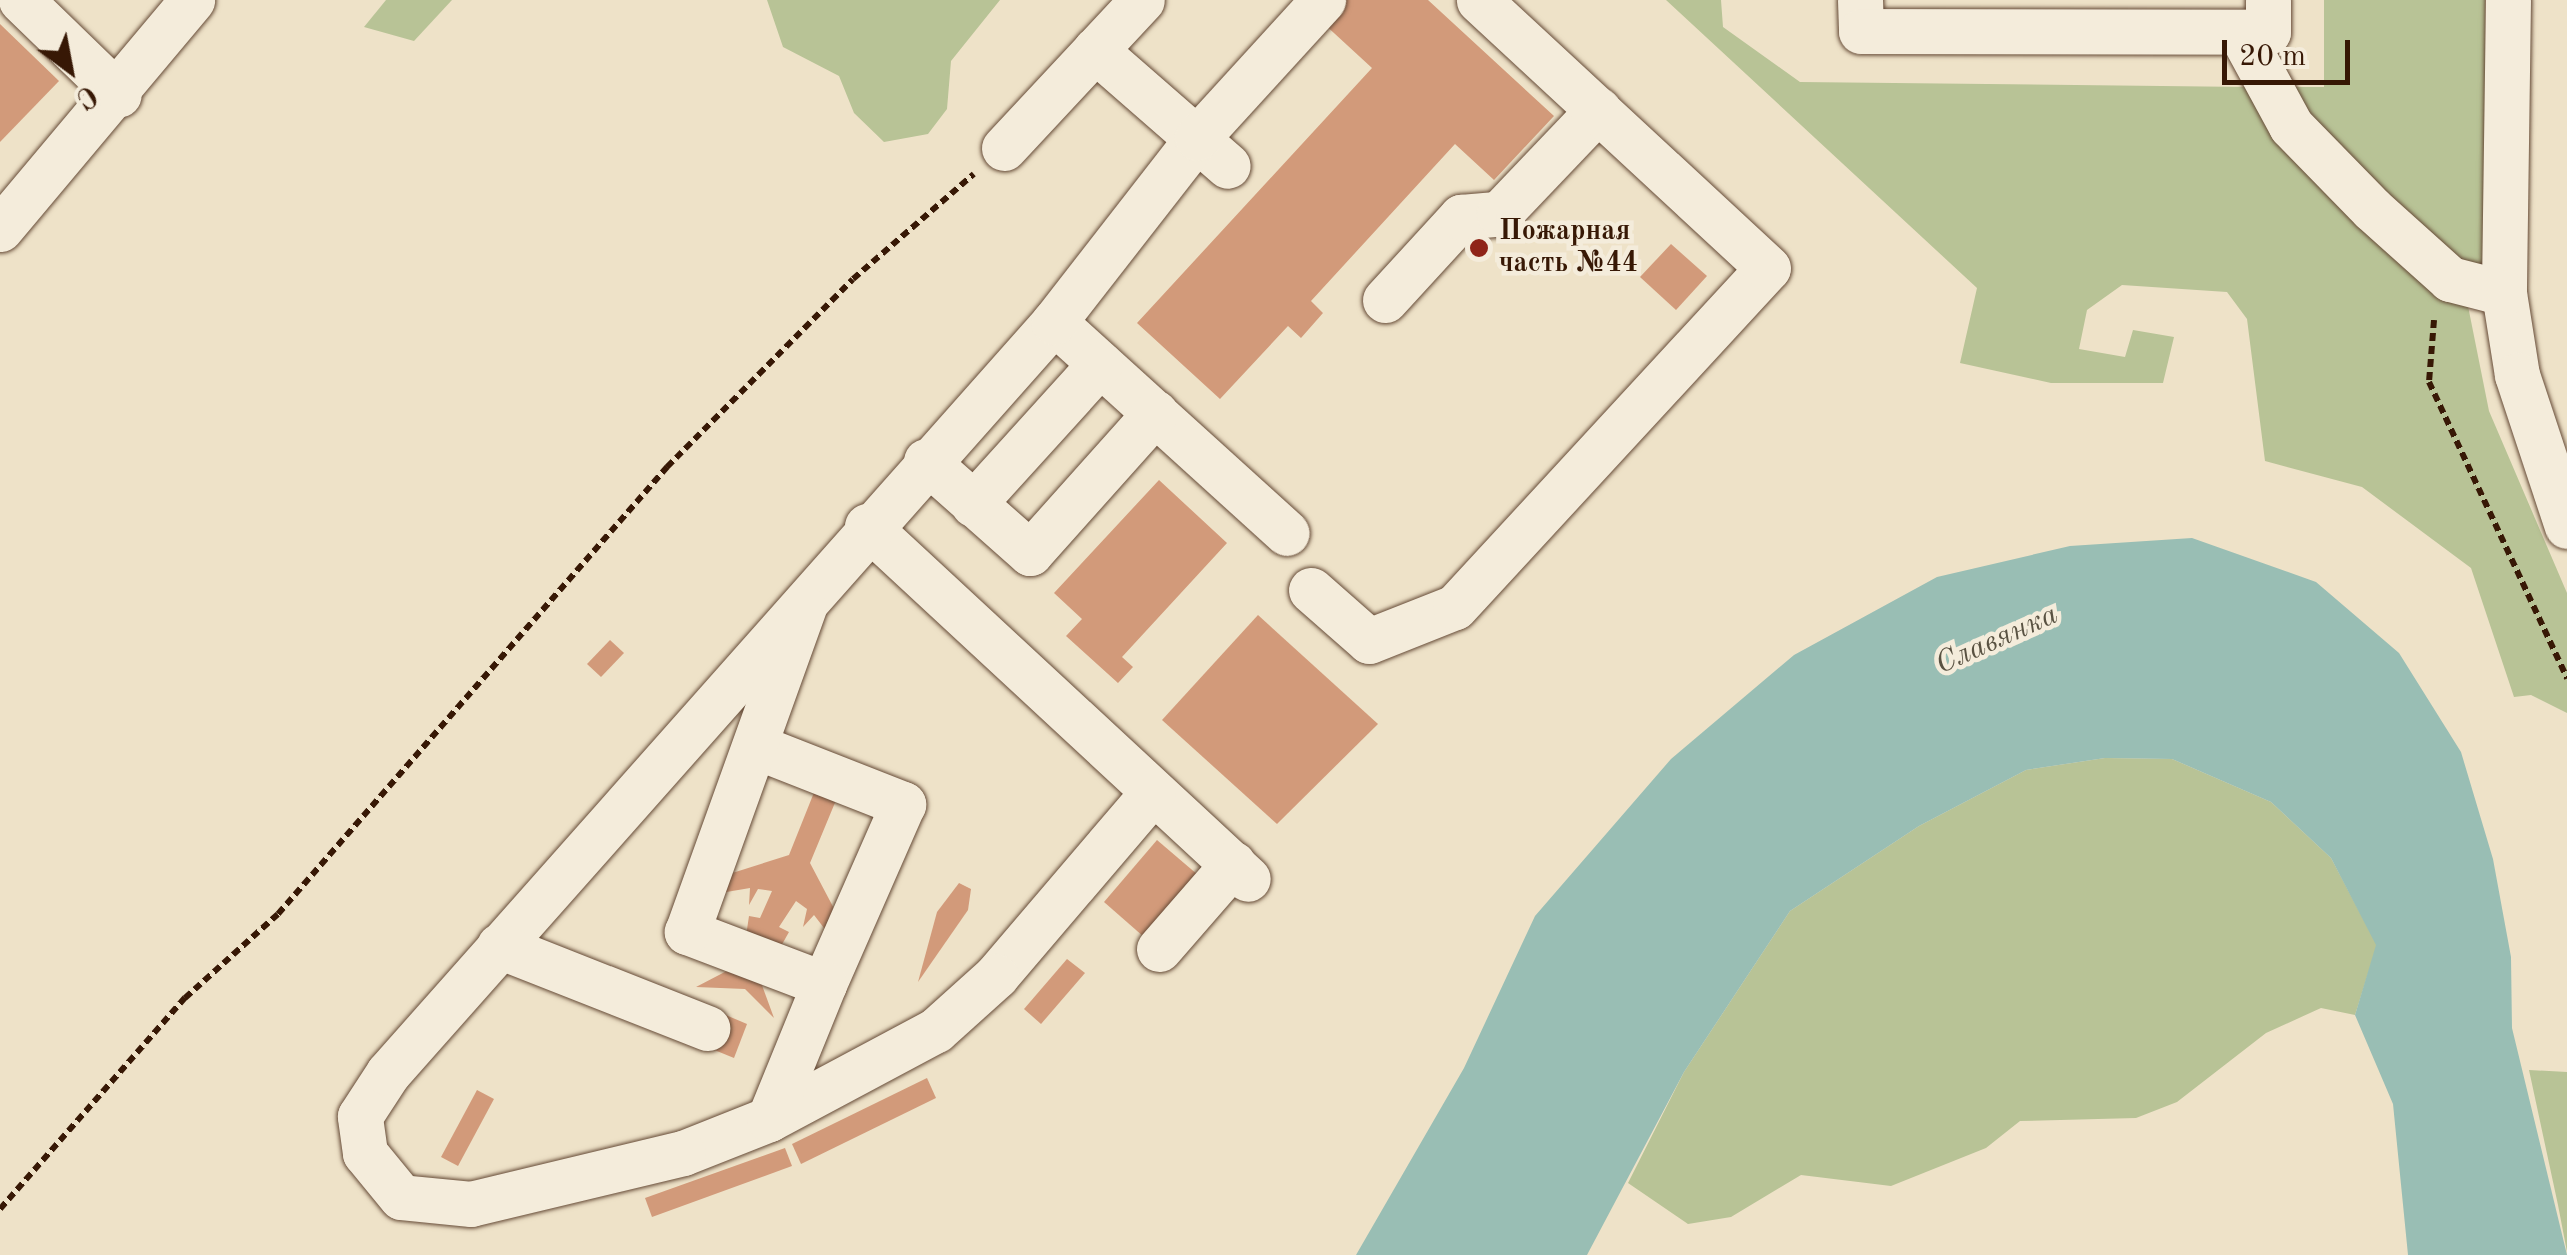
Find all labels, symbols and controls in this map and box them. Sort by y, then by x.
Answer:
north arrow [20,20,120,120]
scale bar [2227,20,2354,82]
text: 20 m [2239,42,2306,72]
text: С [71,79,101,112]
place label: Пожарная часть №44 [1499,215,1638,281]
marker: Пожарная часть №44 [1468,237,1490,259]
water label: Славянка [1930,597,2064,683]

